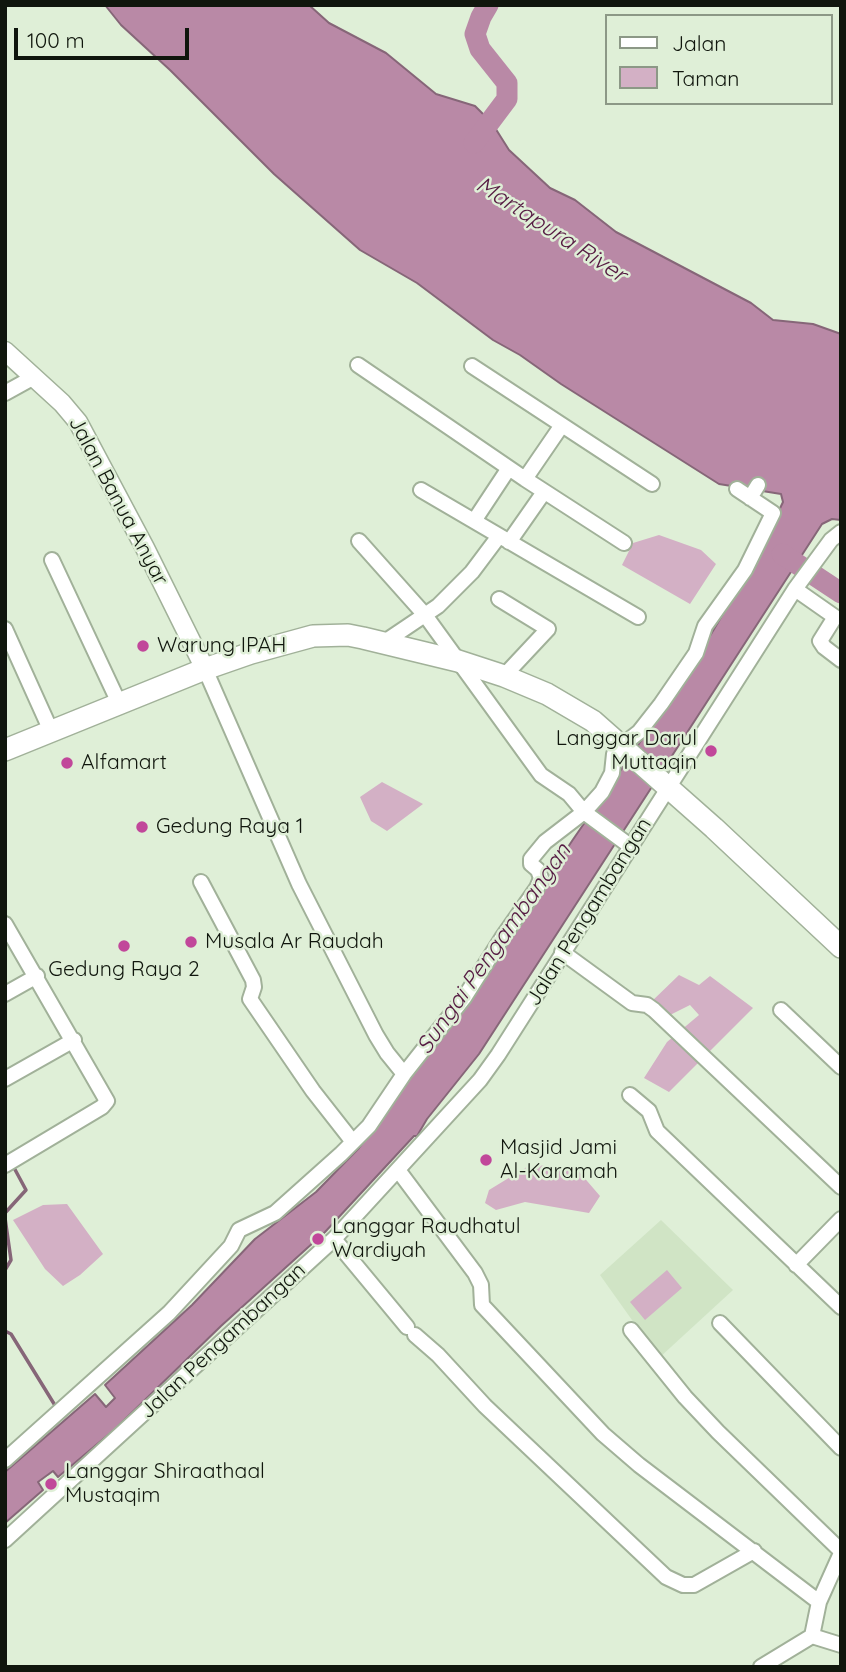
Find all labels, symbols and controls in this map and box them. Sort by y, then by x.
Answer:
scale bar [18,14,192,58]
legend [604,14,832,105]
text: 100 m [27,27,85,53]
text: Jalan [672,30,726,56]
text: Taman [672,65,739,91]
water label: Martapura River [471,171,631,289]
street label: Jalan Banua Anyar [63,412,173,590]
place label: Warung IPAH [157,633,286,659]
marker: Warung IPAH [135,638,151,654]
place label: Langgar Darul Muttaqin [556,726,697,776]
marker: Langgar Darul Muttaqin [703,743,719,759]
place label: Alfamart [81,750,167,776]
marker: Alfamart [59,755,75,771]
street label: Jalan Pengambangan [521,813,657,1011]
place label: Gedung Raya 1 [156,814,303,840]
marker: Gedung Raya 1 [134,819,150,835]
water label: Sungai Pengambangan [411,839,577,1059]
place label: Musala Ar Raudah [205,929,384,955]
marker: Musala Ar Raudah [183,934,199,950]
marker: Gedung Raya 2 [116,938,132,954]
place label: Gedung Raya 2 [48,957,200,983]
place label: Masjid Jami Al-Karamah [500,1135,618,1185]
marker: Masjid Jami Al-Karamah [478,1152,494,1168]
place label: Langgar Raudhatul Wardiyah [332,1214,521,1264]
marker: Langgar Raudhatul Wardiyah [310,1231,326,1247]
street label: Jalan Pengambangan [135,1258,311,1424]
place label: Langgar Shiraathaal Mustaqim [65,1459,265,1509]
marker: Langgar Shiraathaal Mustaqim [43,1476,59,1492]

